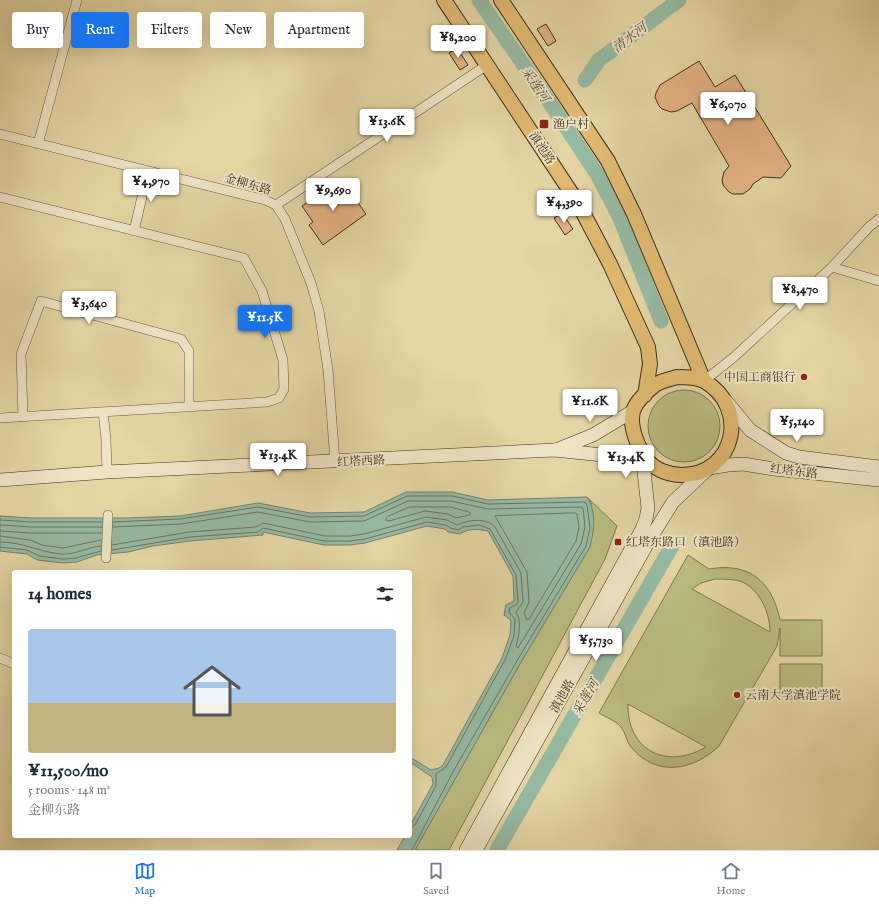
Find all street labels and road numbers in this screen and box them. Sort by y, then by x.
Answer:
street label: 滇池路 [525,129,558,167]
street label: 金柳东路 [223,171,273,198]
street label: 红塔西路 [337,453,385,470]
street label: 红塔东路 [769,461,819,482]
street label: 滇池路 [547,677,578,716]

